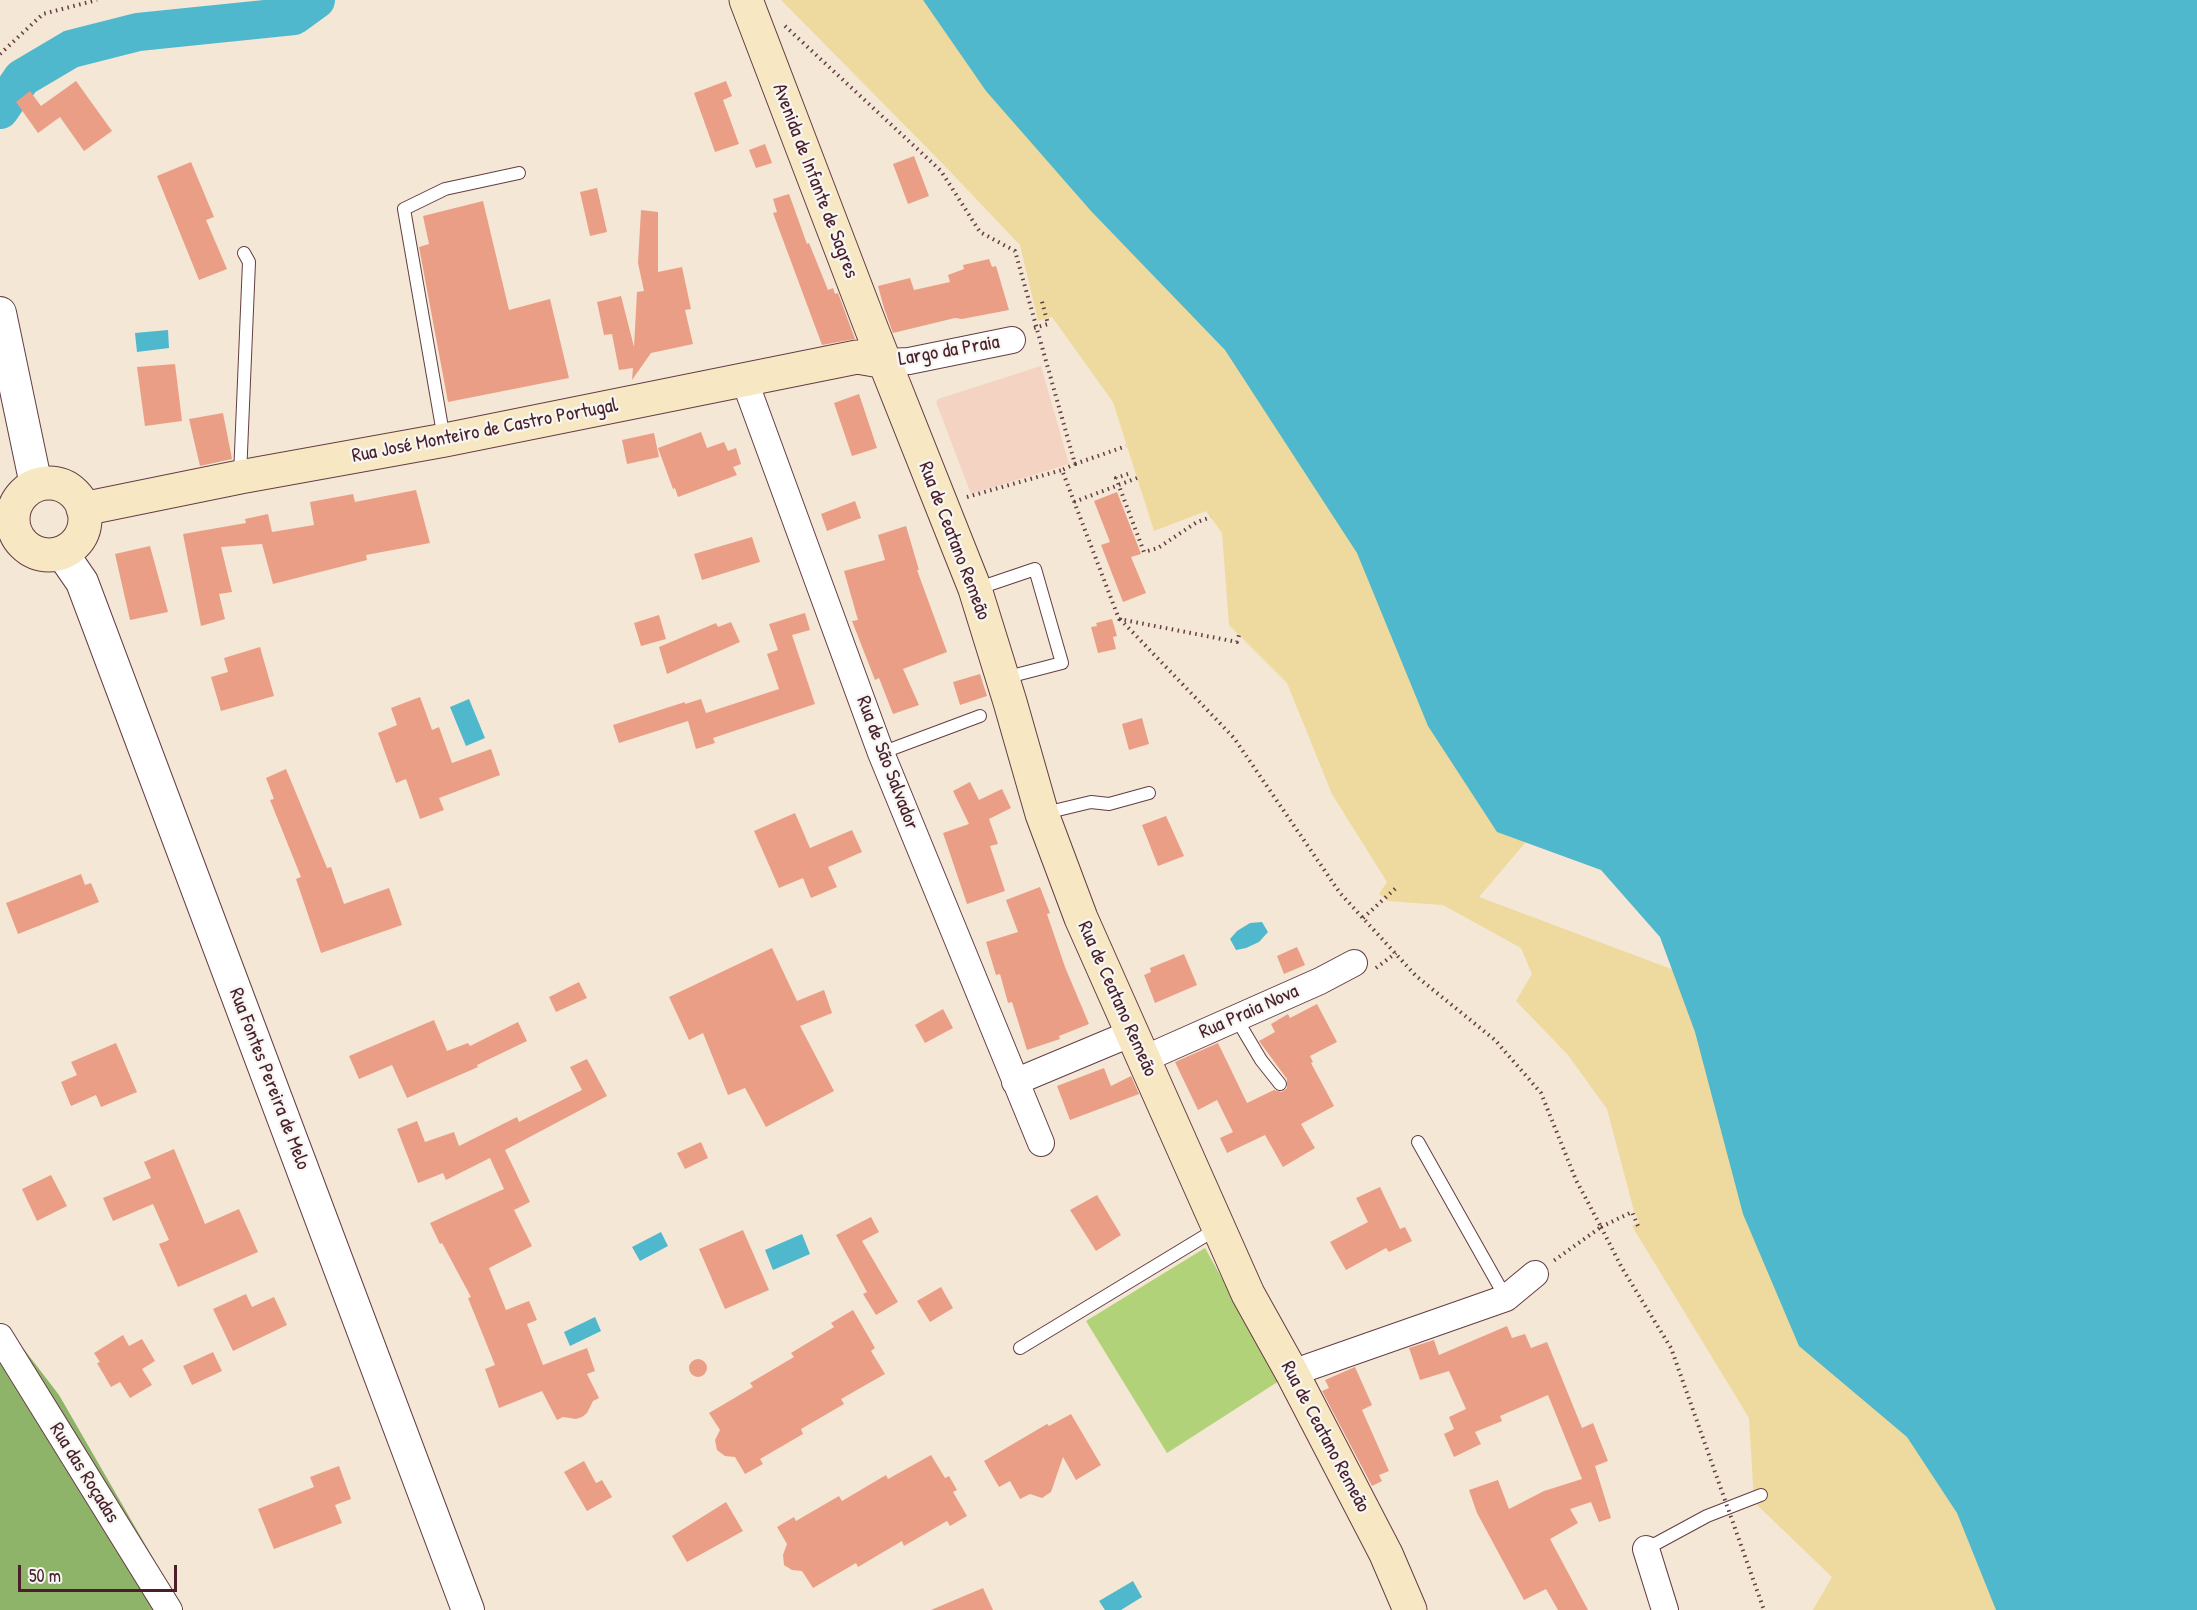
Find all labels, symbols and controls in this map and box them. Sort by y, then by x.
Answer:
street label: Avenida de Infante de Sagres [767,80,863,282]
street label: Largo da Praia [897,330,1001,372]
street label: Rua José Monteiro de Castro Portugal [350,393,620,469]
street label: Rua de Ceatano Remeão [913,458,995,624]
street label: Rua de São Salvador [850,693,924,833]
street label: Rua de Ceatano Remeão [1072,918,1162,1080]
street label: Rua Praia Nova [1196,979,1302,1045]
street label: Rua Fontes Pereira de Melo [223,985,315,1173]
street label: Rua de Ceatano Remeão [1275,1357,1375,1517]
street label: Rua das Roçadas [44,1418,124,1528]
scale bar [21,1553,180,1591]
text: 50 m [29,1563,61,1588]

